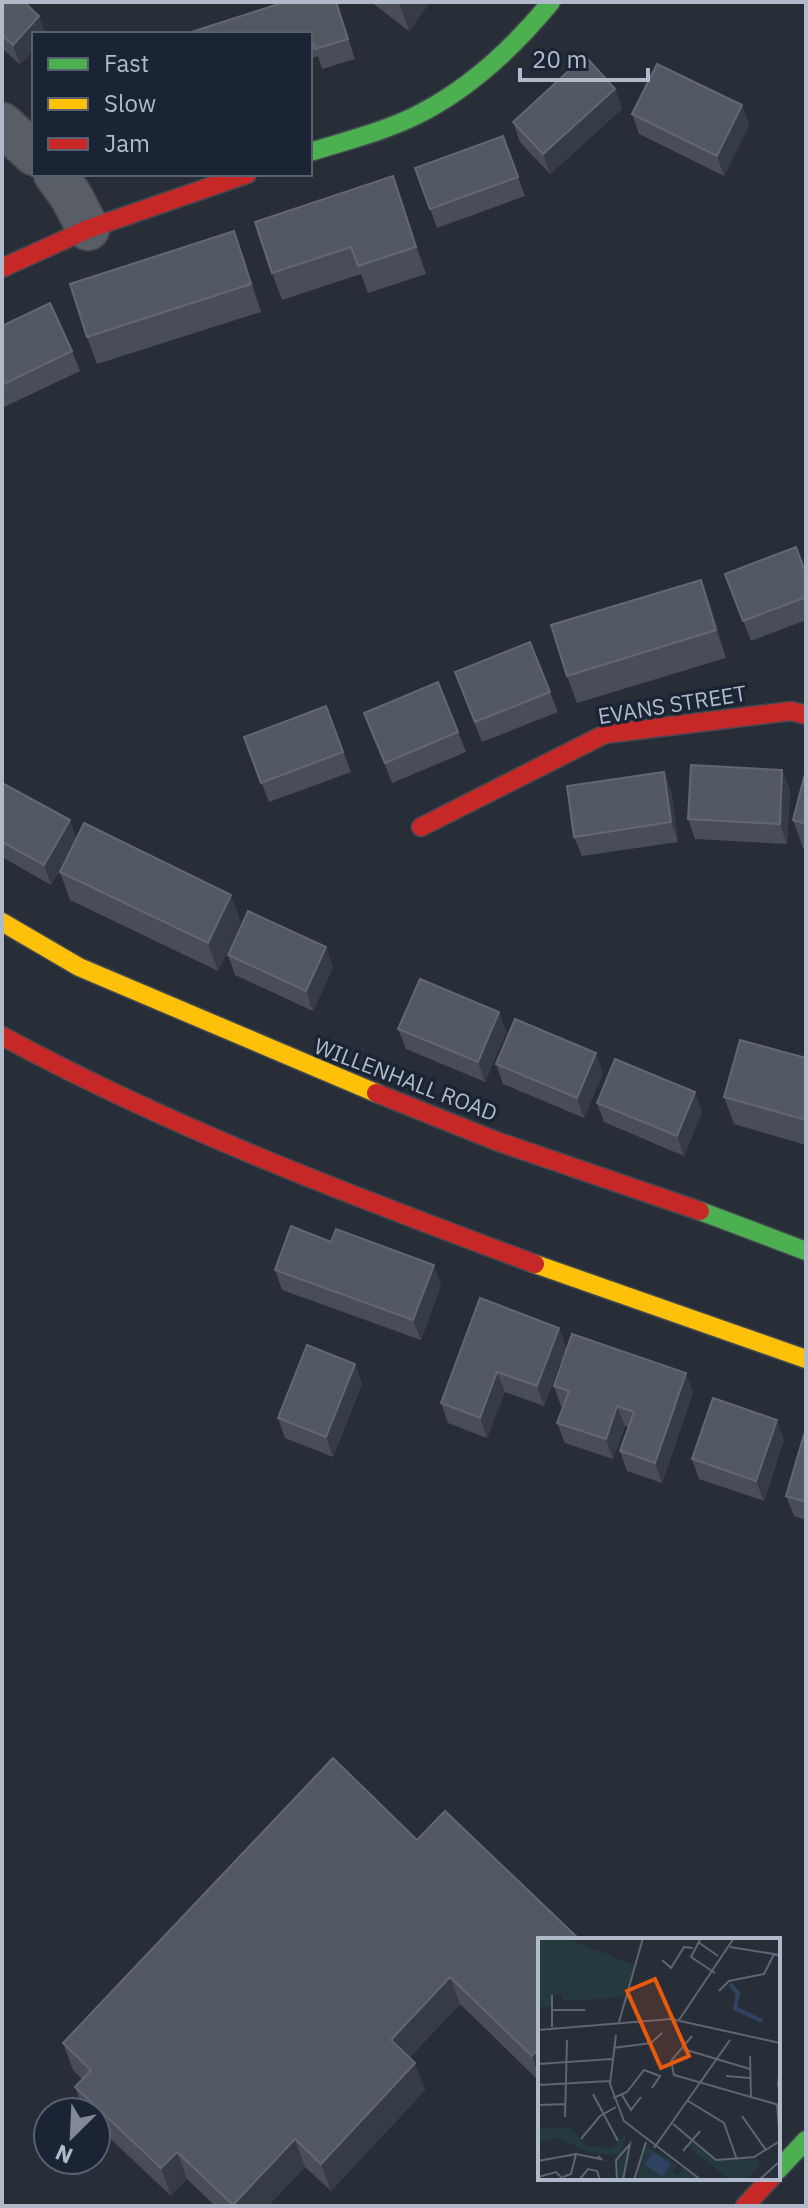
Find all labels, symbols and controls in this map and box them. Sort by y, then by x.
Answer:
legend [32,32,312,176]
scale bar [520,32,648,82]
text: 20 m [532,43,587,75]
text: Fast [104,47,149,79]
text: Slow [104,87,156,119]
text: Jam [104,127,150,159]
street label: EVANS STREET [596,678,749,730]
street label: WILLENHALL ROAD [310,1031,502,1127]
inset map [538,1938,780,2180]
north arrow [32,2096,112,2176]
text: N [50,2138,77,2171]

